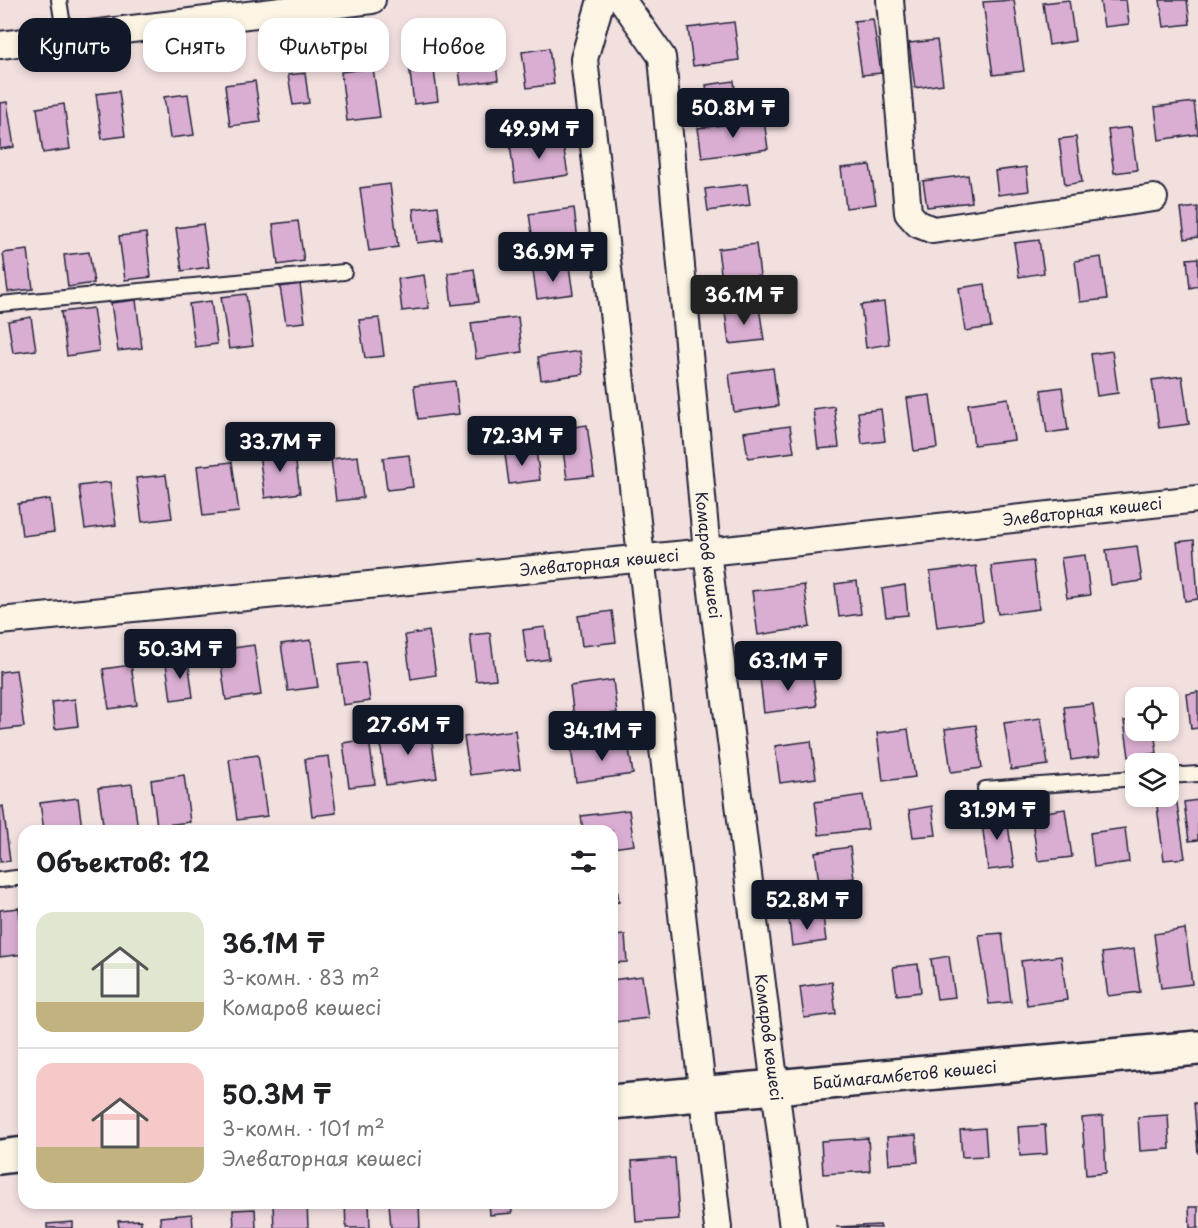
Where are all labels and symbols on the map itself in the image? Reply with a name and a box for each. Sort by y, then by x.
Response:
pin: 50.8M ₸ [678,88,788,139]
pin: 49.9M ₸ [484,109,594,160]
pin: 36.9M ₸ [498,232,608,283]
pin: 36.1M ₸ [689,275,799,326]
pin: 72.3M ₸ [467,416,577,467]
pin: 33.7M ₸ [225,422,335,473]
street label: Элеваторная көшесі [1001,490,1163,531]
street label: Комаров көшесі [691,491,728,620]
street label: Элеваторная көшесі [518,542,680,581]
pin: 50.3M ₸ [125,629,235,680]
pin: 63.1M ₸ [733,641,843,692]
pin: 27.6M ₸ [353,705,463,756]
pin: 34.1M ₸ [547,711,657,762]
pin: 31.9M ₸ [942,790,1052,841]
pin: 52.8M ₸ [752,880,862,931]
street label: Комаров көшесі [750,972,790,1102]
street label: Баймағамбетов көшесі [811,1054,998,1094]

